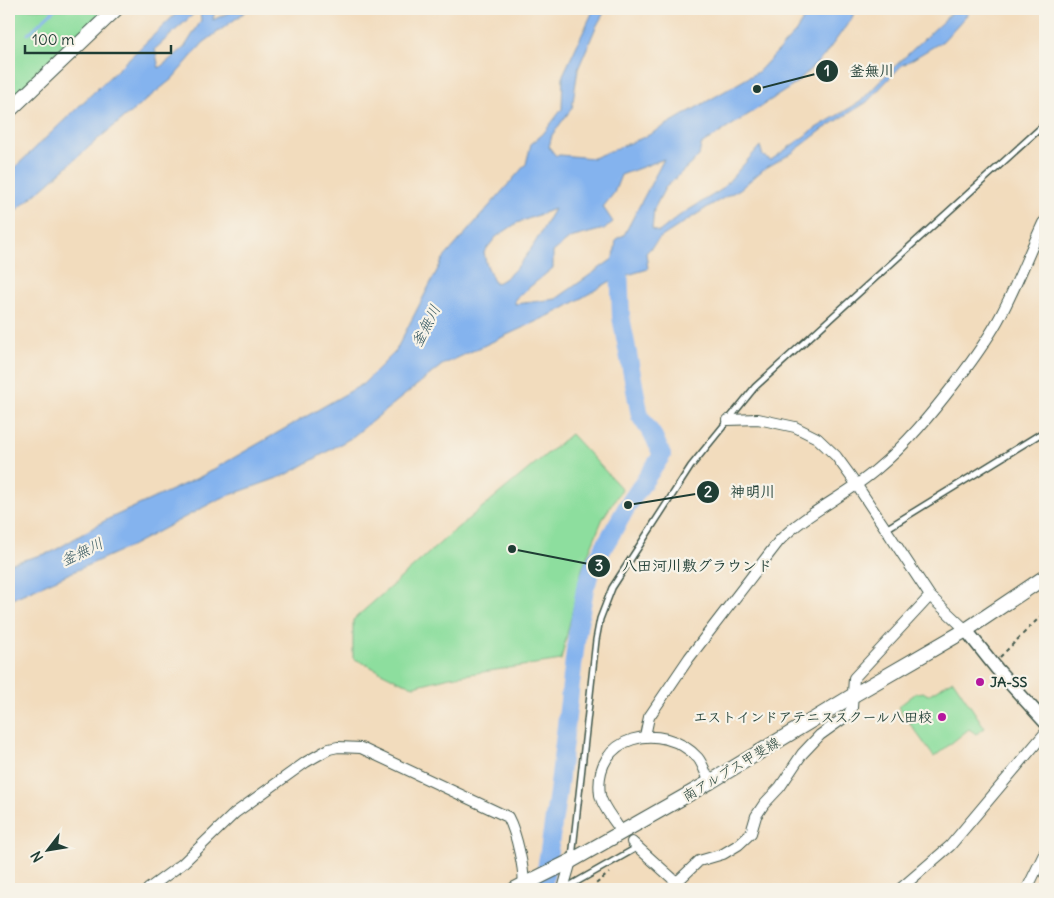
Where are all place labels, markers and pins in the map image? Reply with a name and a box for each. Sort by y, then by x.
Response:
callout: 釜無川 [814,56,904,86]
callout: 神明川 [695,477,785,507]
callout: 八田河川敷グラウンド [587,551,782,581]
place label: JA-SS [990,673,1028,691]
marker: JA-SS [974,676,986,688]
place label: エストインドアテニススクール八田校 [693,708,932,726]
marker: エストインドアテニススクール八田校 [936,711,948,723]

